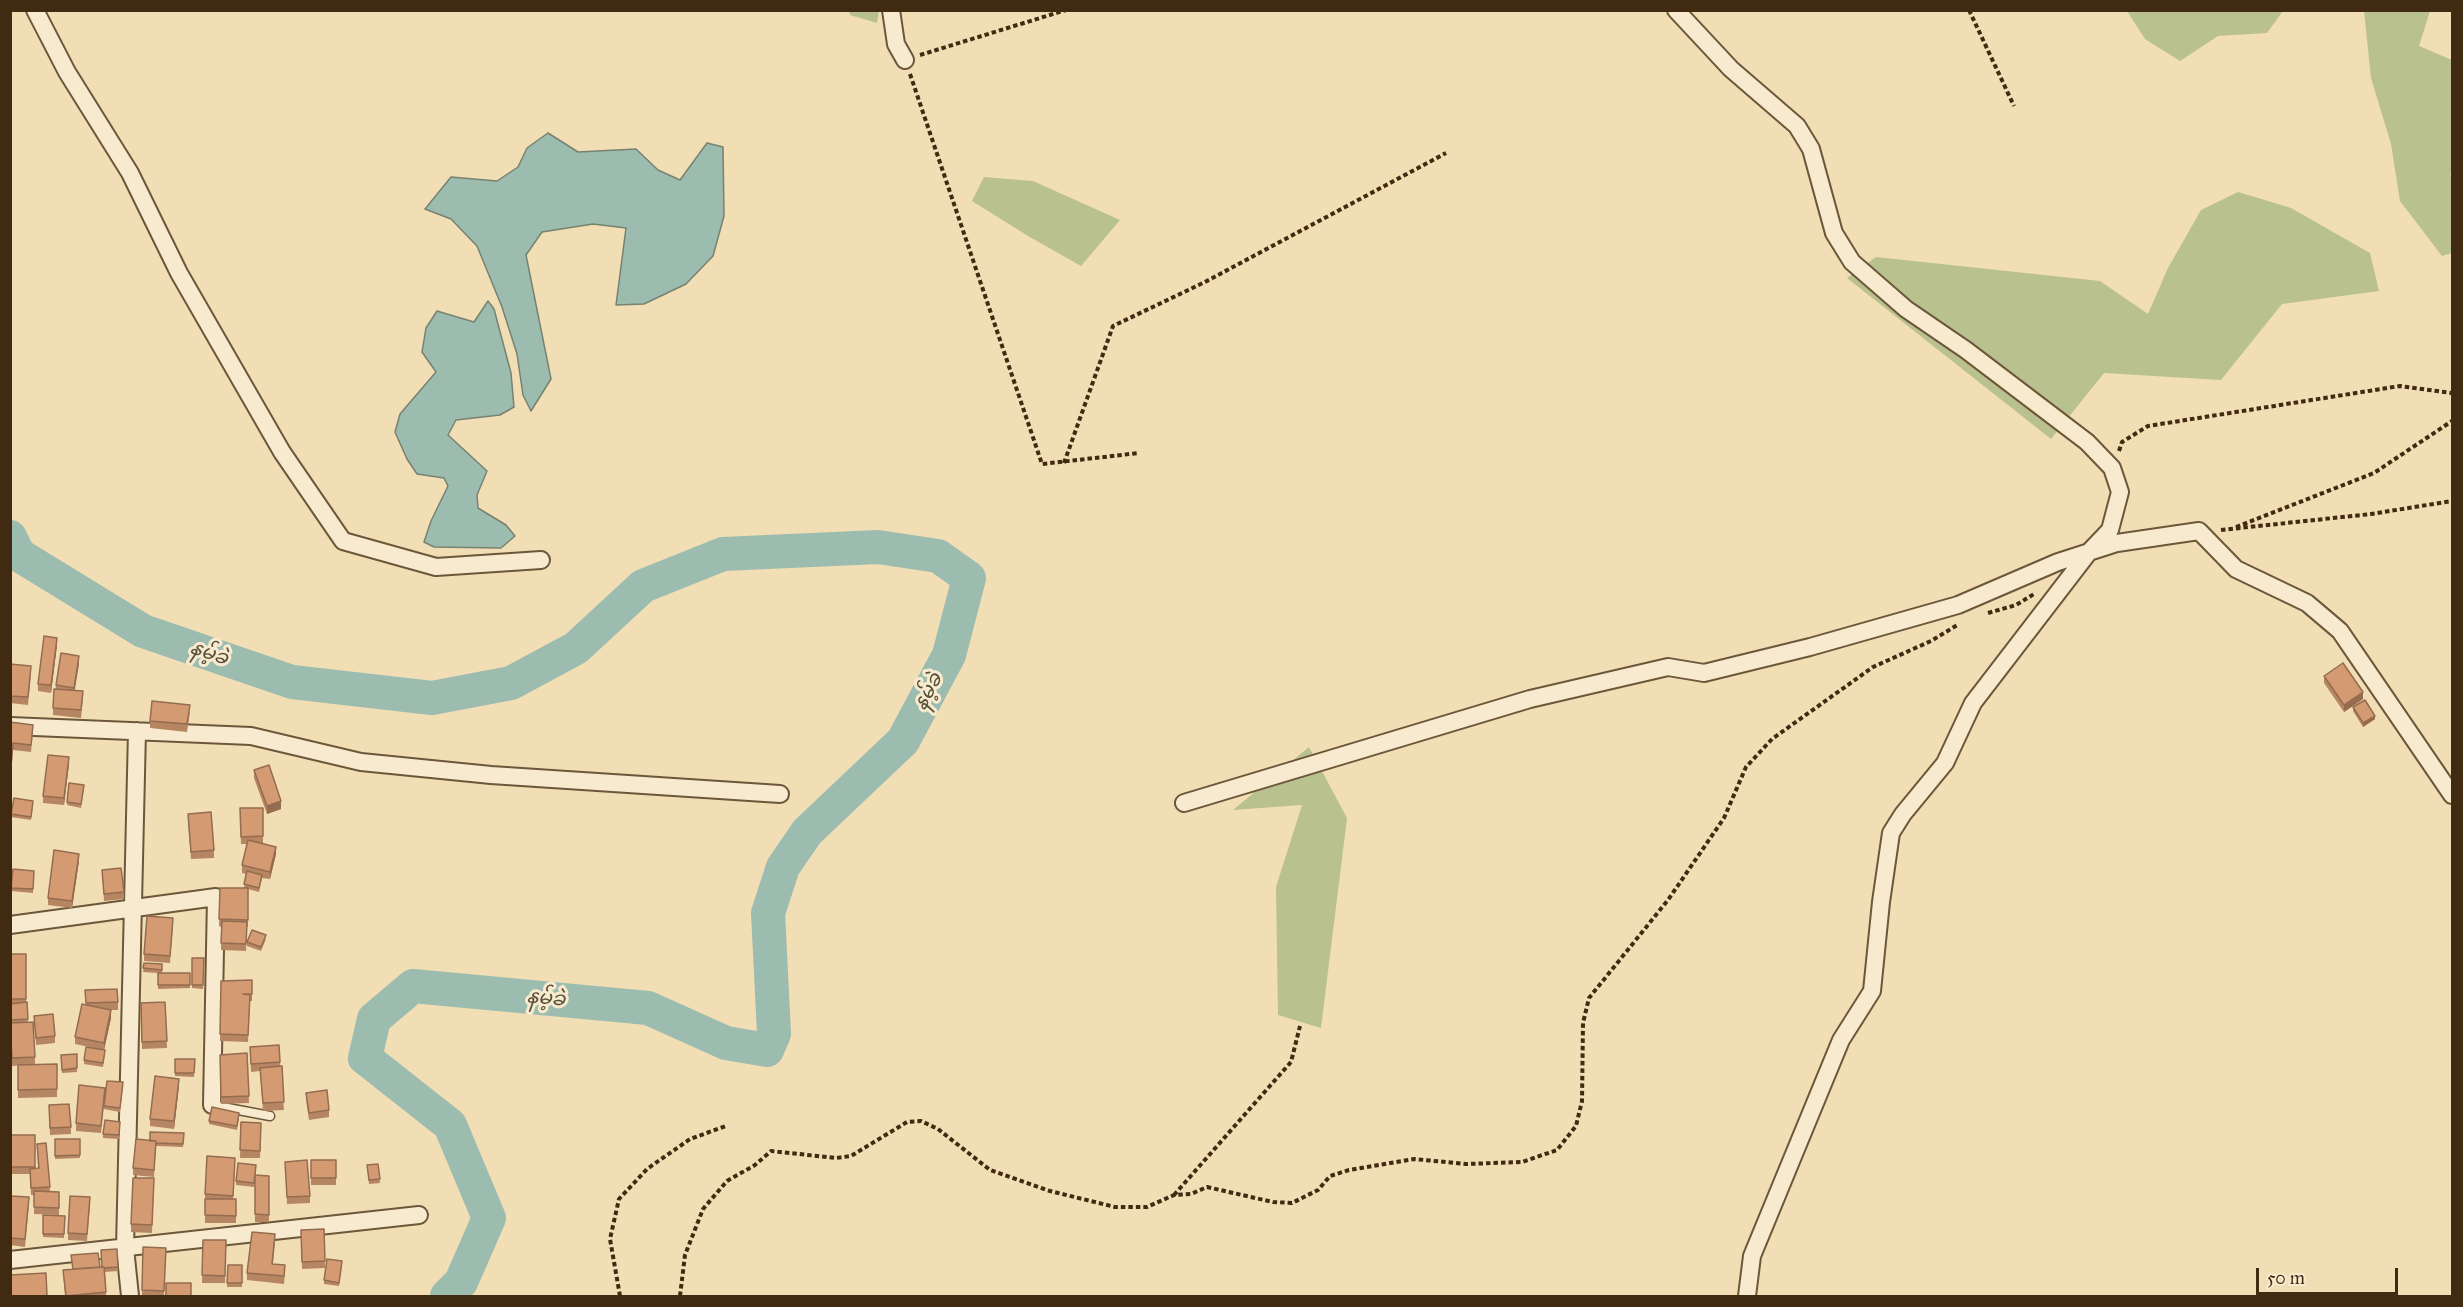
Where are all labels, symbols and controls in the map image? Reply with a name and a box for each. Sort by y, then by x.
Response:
water label: နမ့်ခဲ [187,636,231,672]
water label: နမ့်ခဲ [909,669,949,715]
water label: နမ့်ခဲ [526,985,566,1013]
scale bar [2259,1256,2402,1294]
text: 50 m [2267,1267,2305,1289]

